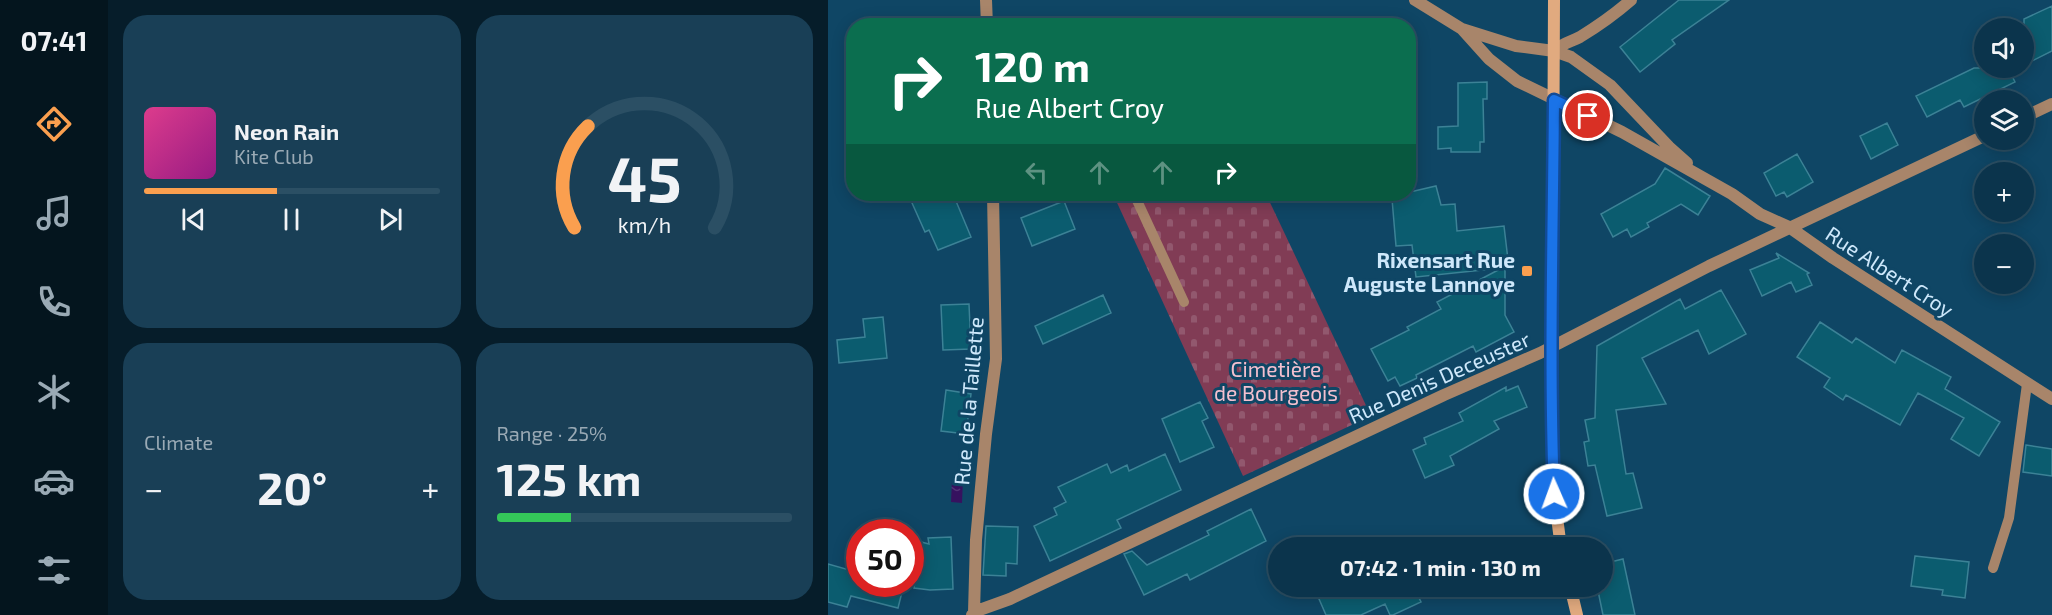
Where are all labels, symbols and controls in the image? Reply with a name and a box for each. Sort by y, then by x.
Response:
map controls [1974,18,2034,294]
button: sound [1974,18,2034,78]
text: 07:41 [20,24,88,56]
text: 120 m [975,40,1090,90]
icon: right [876,42,954,120]
pin [1562,90,1613,141]
button: layers [1974,90,2034,150]
text: Rue Albert Croy [975,91,1164,123]
icon: arrive [1571,99,1604,132]
icon: directions [33,103,75,145]
text: Neon Rain [234,118,339,144]
text: 45 [607,141,681,216]
text: Kite Club [234,144,314,168]
icon: left [1020,156,1053,189]
icon: ahead [1083,156,1116,189]
icon: ahead [1146,156,1179,189]
icon: right [1209,156,1242,189]
button: + [1974,162,2034,222]
icon: music [33,192,75,234]
icon: previous [177,203,210,236]
icon: pause [275,203,308,236]
icon: next [374,203,407,236]
text: km/h [618,213,671,238]
street label: Rue Albert Croy [1822,220,1958,322]
button: − [1974,234,2034,294]
place label: Rixensart Rue Auguste Lannoye [1344,247,1515,297]
marker: Rixensart Rue Auguste Lannoye [1520,264,1534,278]
icon: phone [33,281,75,323]
street label: Rue de la Taillette [948,316,988,486]
street label: Rue Denis Deceuster [1344,326,1534,428]
park label: Cimetière de Bourgeois [1214,356,1338,405]
icon: climate [33,371,75,413]
text: Range · 25% [497,421,607,445]
text: Climate [144,430,213,454]
text: 125 km [497,451,641,505]
icon: car [33,460,75,502]
text: 20° [257,460,327,514]
position arrow [1522,462,1586,526]
text: − [144,468,163,508]
text: + [421,468,440,508]
speed limit sign: 50 [846,519,924,597]
icon: filters [33,549,75,591]
text: 07:42 · 1 min · 130 m [1340,554,1541,580]

